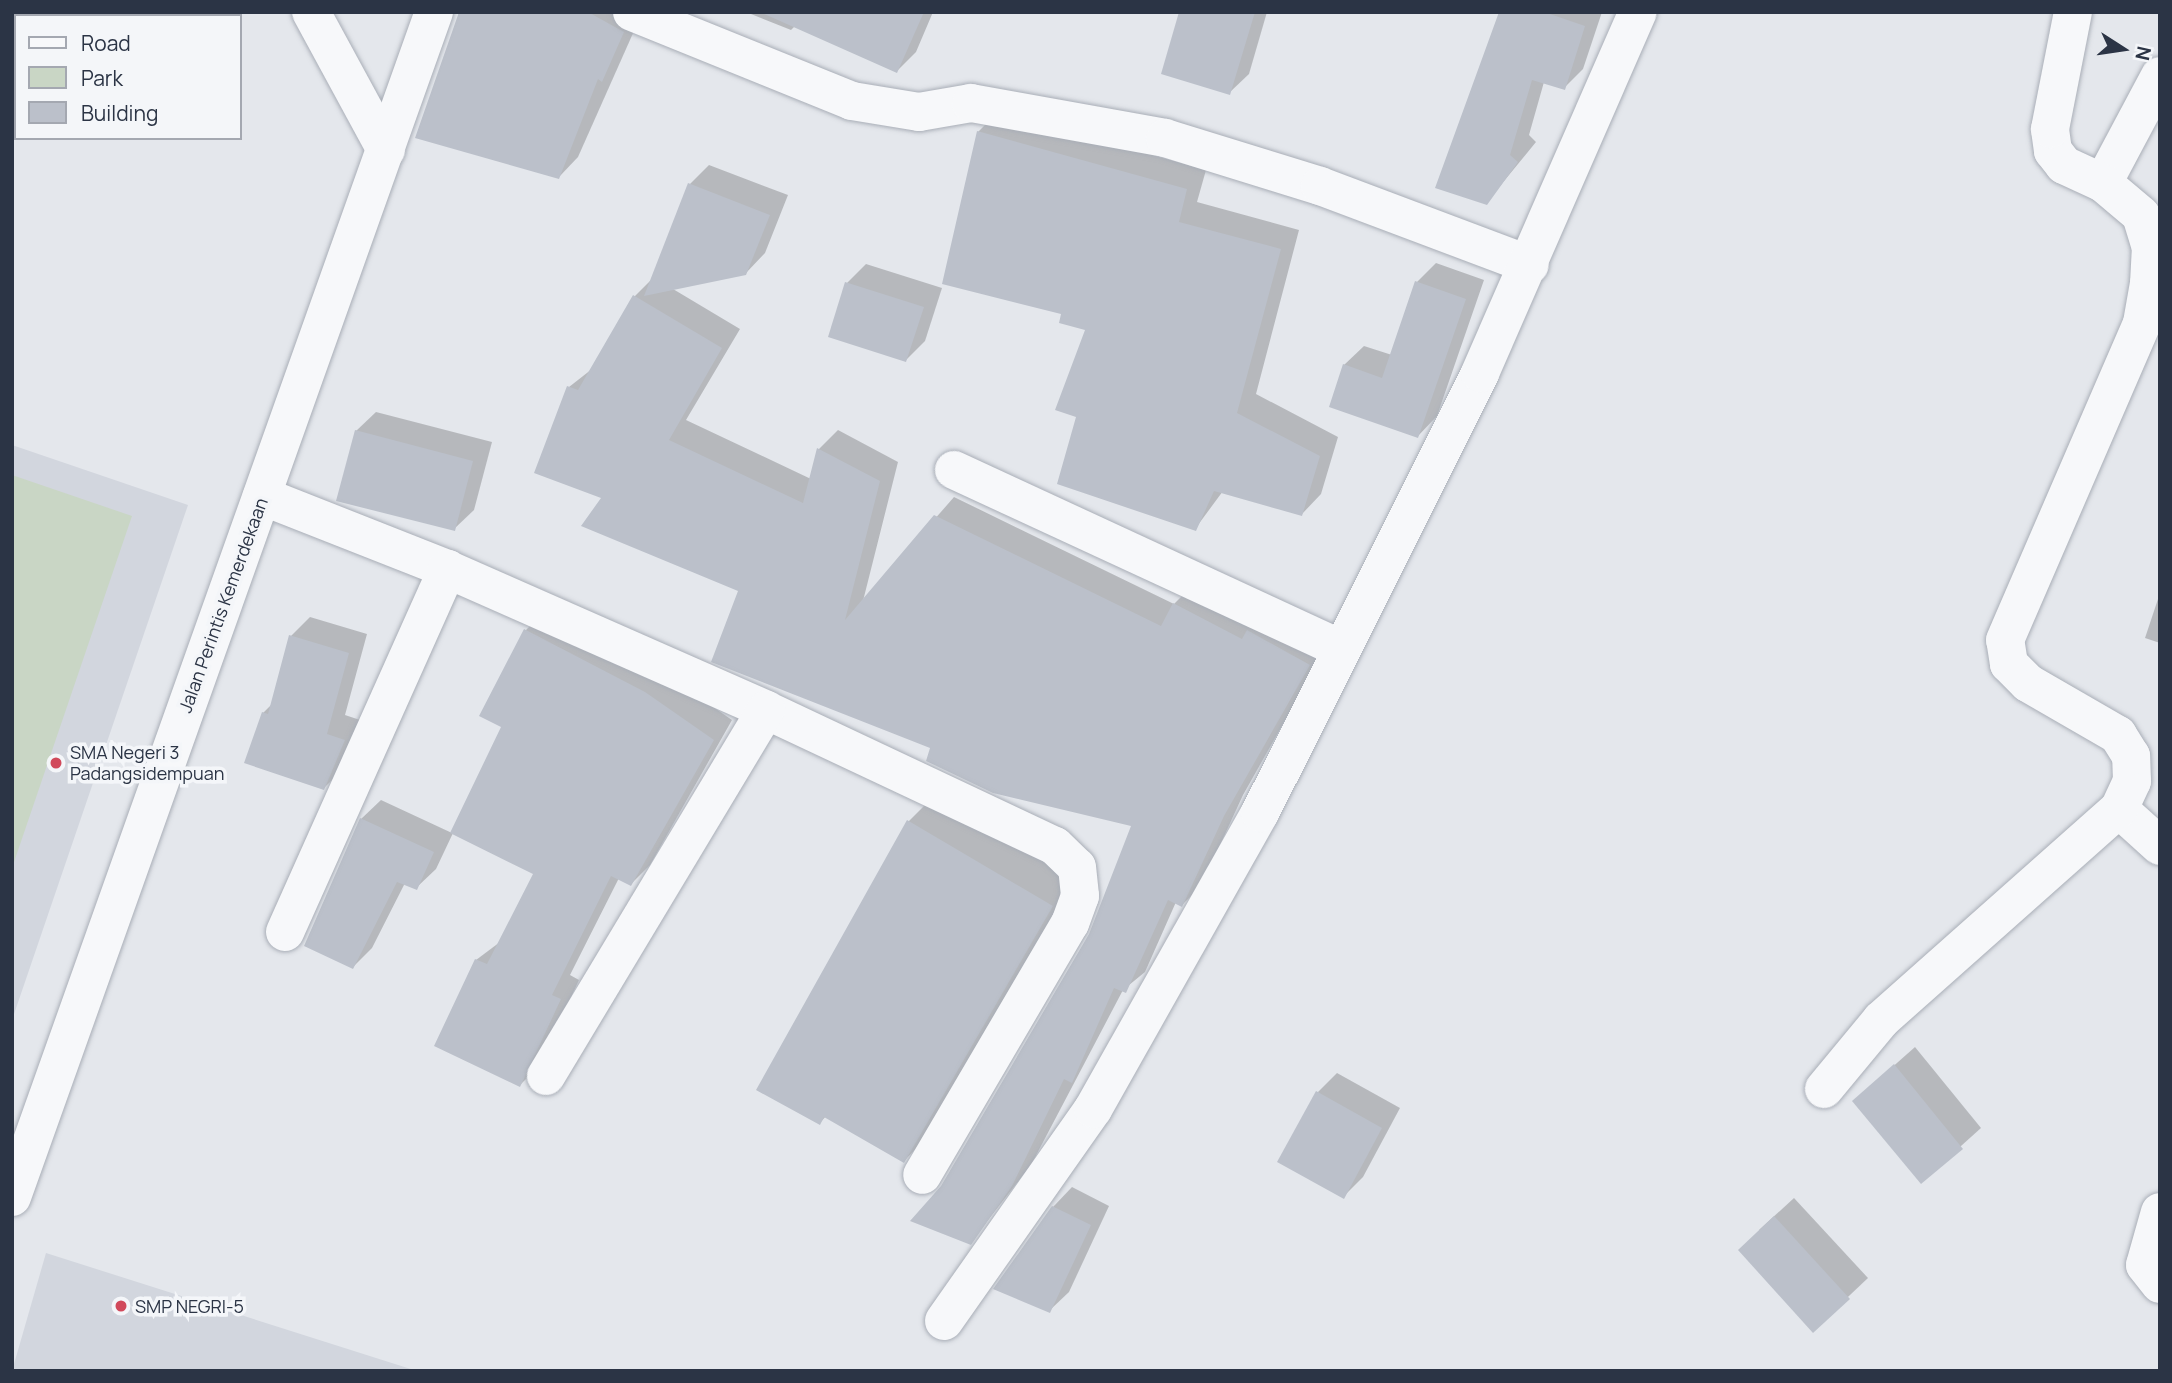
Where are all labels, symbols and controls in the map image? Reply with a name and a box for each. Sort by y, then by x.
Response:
legend [14,14,242,140]
north arrow [2088,14,2158,84]
text: Road [81,29,131,57]
text: N [2129,44,2158,63]
text: Park [81,64,123,92]
text: Building [81,99,158,127]
street label: Jalan Perintis Kemerdekaan [174,495,272,715]
place label: SMA Negeri 3 Padangsidempuan [70,742,224,784]
marker: SMA Negeri 3 Padangsidempuan [48,755,64,771]
place label: SMP NEGRI-5 [135,1295,244,1317]
marker: SMP NEGRI-5 [113,1298,129,1314]

